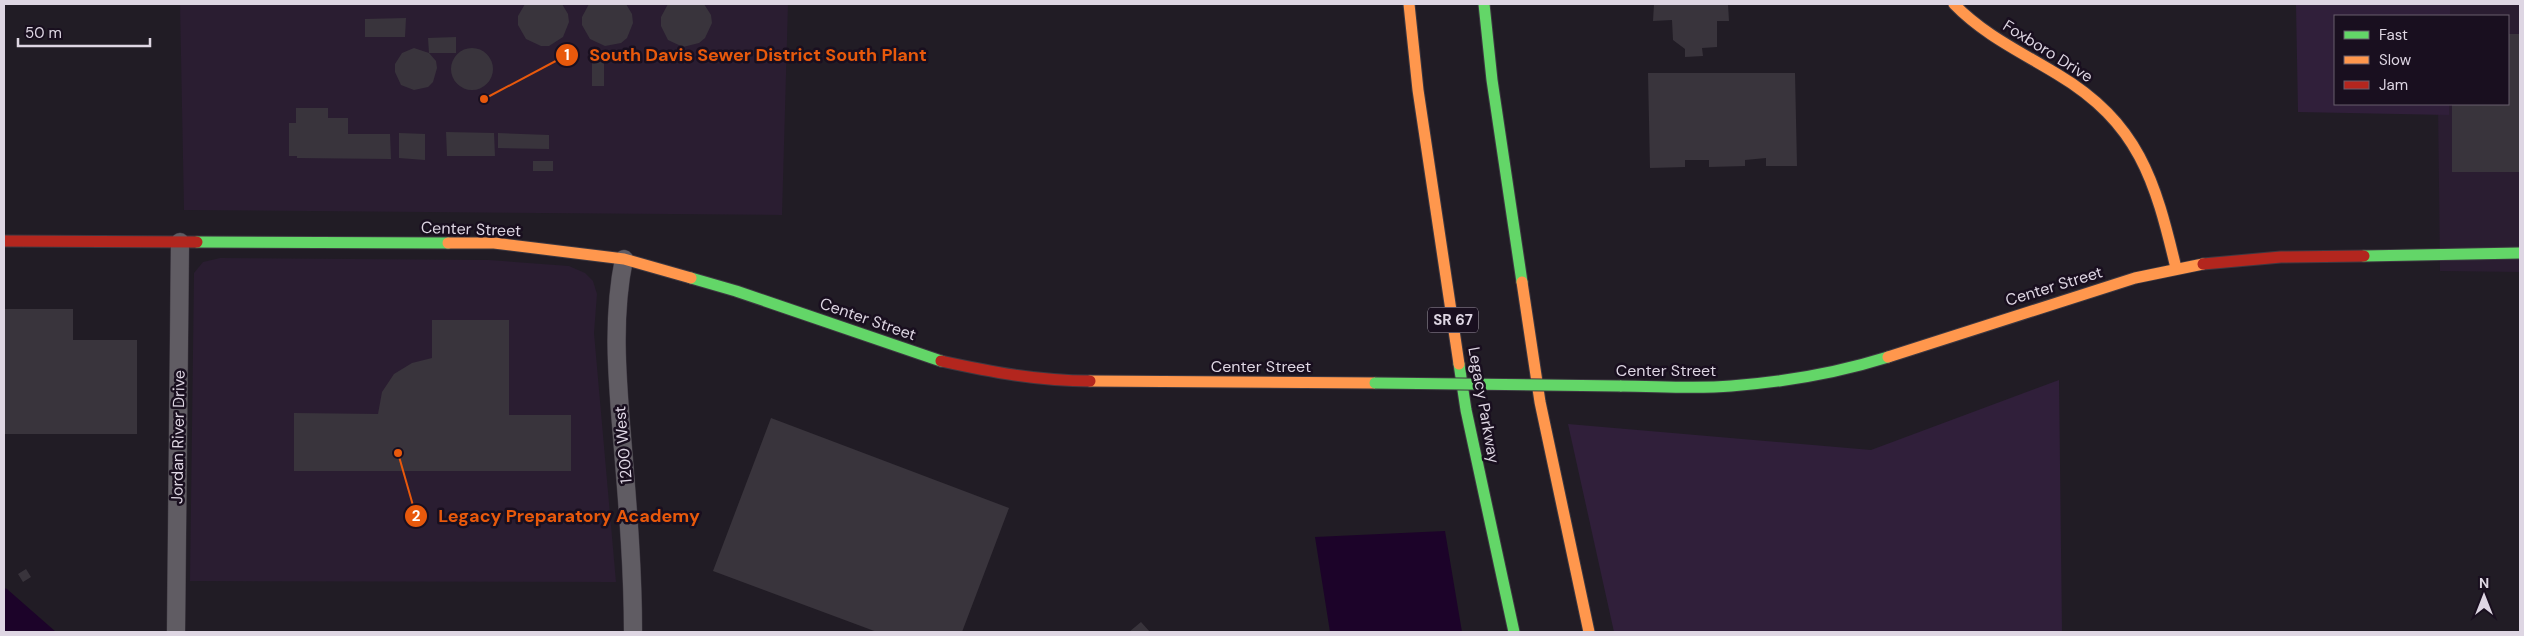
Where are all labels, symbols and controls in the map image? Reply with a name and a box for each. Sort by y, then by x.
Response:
scale bar [18,15,150,47]
street label: Foxboro Drive [1999,15,2097,87]
legend [2334,15,2509,105]
text: 50 m [25,23,62,43]
text: Fast [2379,25,2408,45]
callout: South Davis Sewer District South Plant [554,39,937,72]
text: South Davis Sewer District South Plant [589,43,927,67]
text: 1 [564,45,570,65]
text: Slow [2379,50,2412,70]
text: Jam [2379,75,2408,95]
street label: Center Street [420,217,522,241]
street label: Center Street [2003,261,2105,311]
street label: Center Street [817,293,919,345]
road number: SR 67 [1428,308,1478,332]
street label: Legacy Parkway [1463,345,1505,465]
street label: Center Street [1211,356,1311,377]
street label: Center Street [1616,360,1716,381]
street label: Jordan River Drive [166,370,190,504]
street label: 1200 West [609,405,637,485]
callout: Legacy Preparatory Academy [403,499,710,532]
text: Legacy Preparatory Academy [438,504,700,528]
text: 2 [412,506,421,526]
north arrow [2459,571,2509,621]
text: N [2479,574,2489,592]

